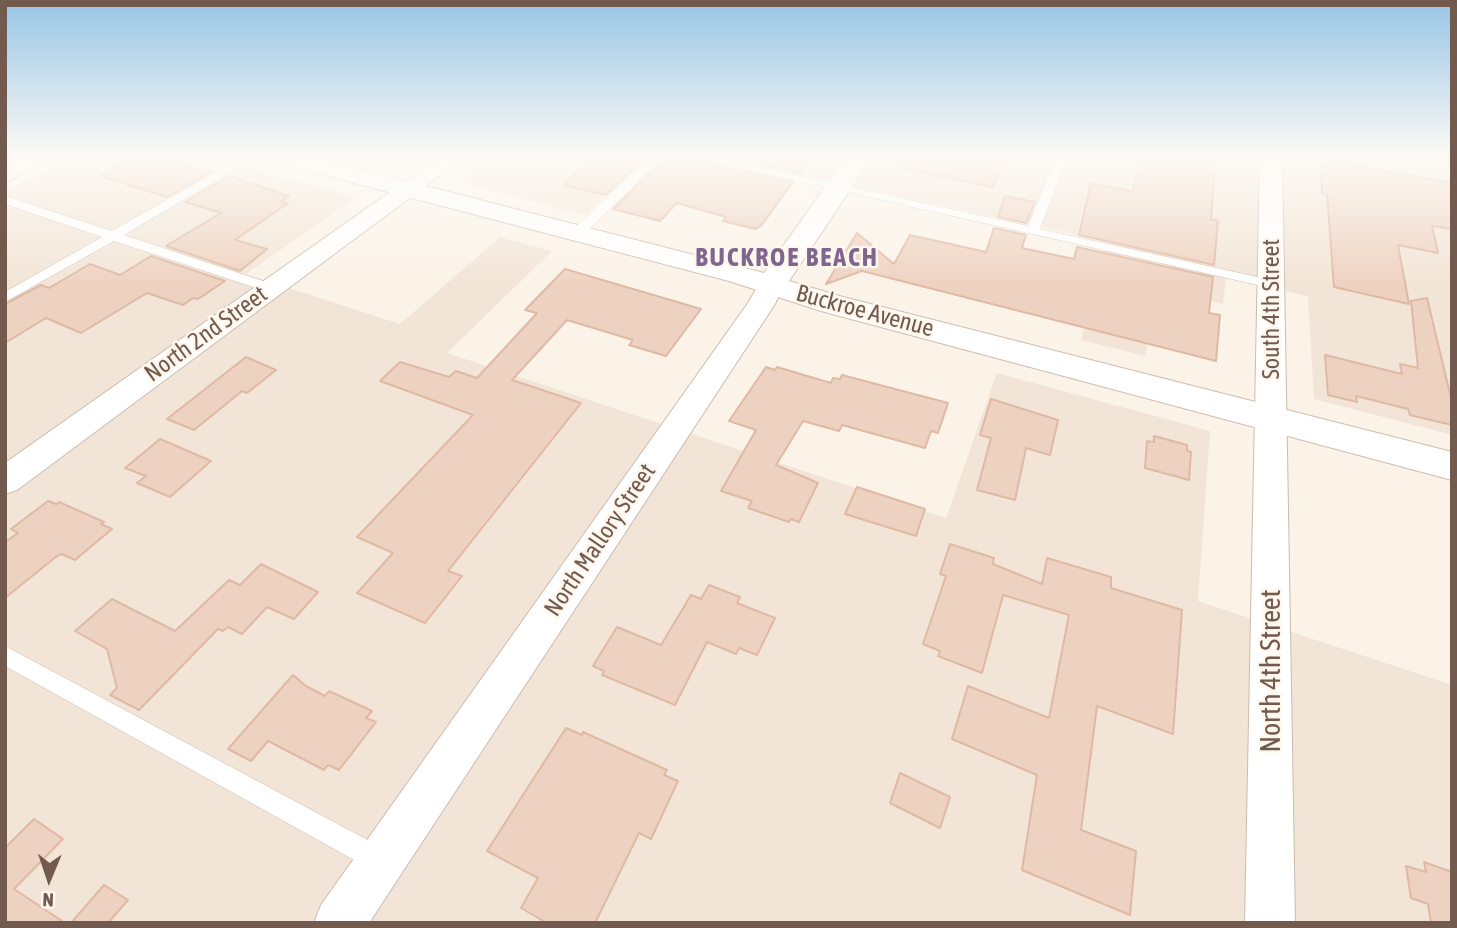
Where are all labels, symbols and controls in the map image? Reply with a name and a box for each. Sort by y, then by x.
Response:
street label: South 4th Street [1257,239,1285,379]
district label: BUCKROE BEACH [697,242,877,274]
street label: Buckroe Avenue [793,279,937,343]
street label: North 2nd Street [139,280,273,388]
street label: North Mallory Street [538,458,662,622]
street label: North 4th Street [1254,589,1288,753]
north arrow [14,844,84,914]
text: N [42,889,54,911]

